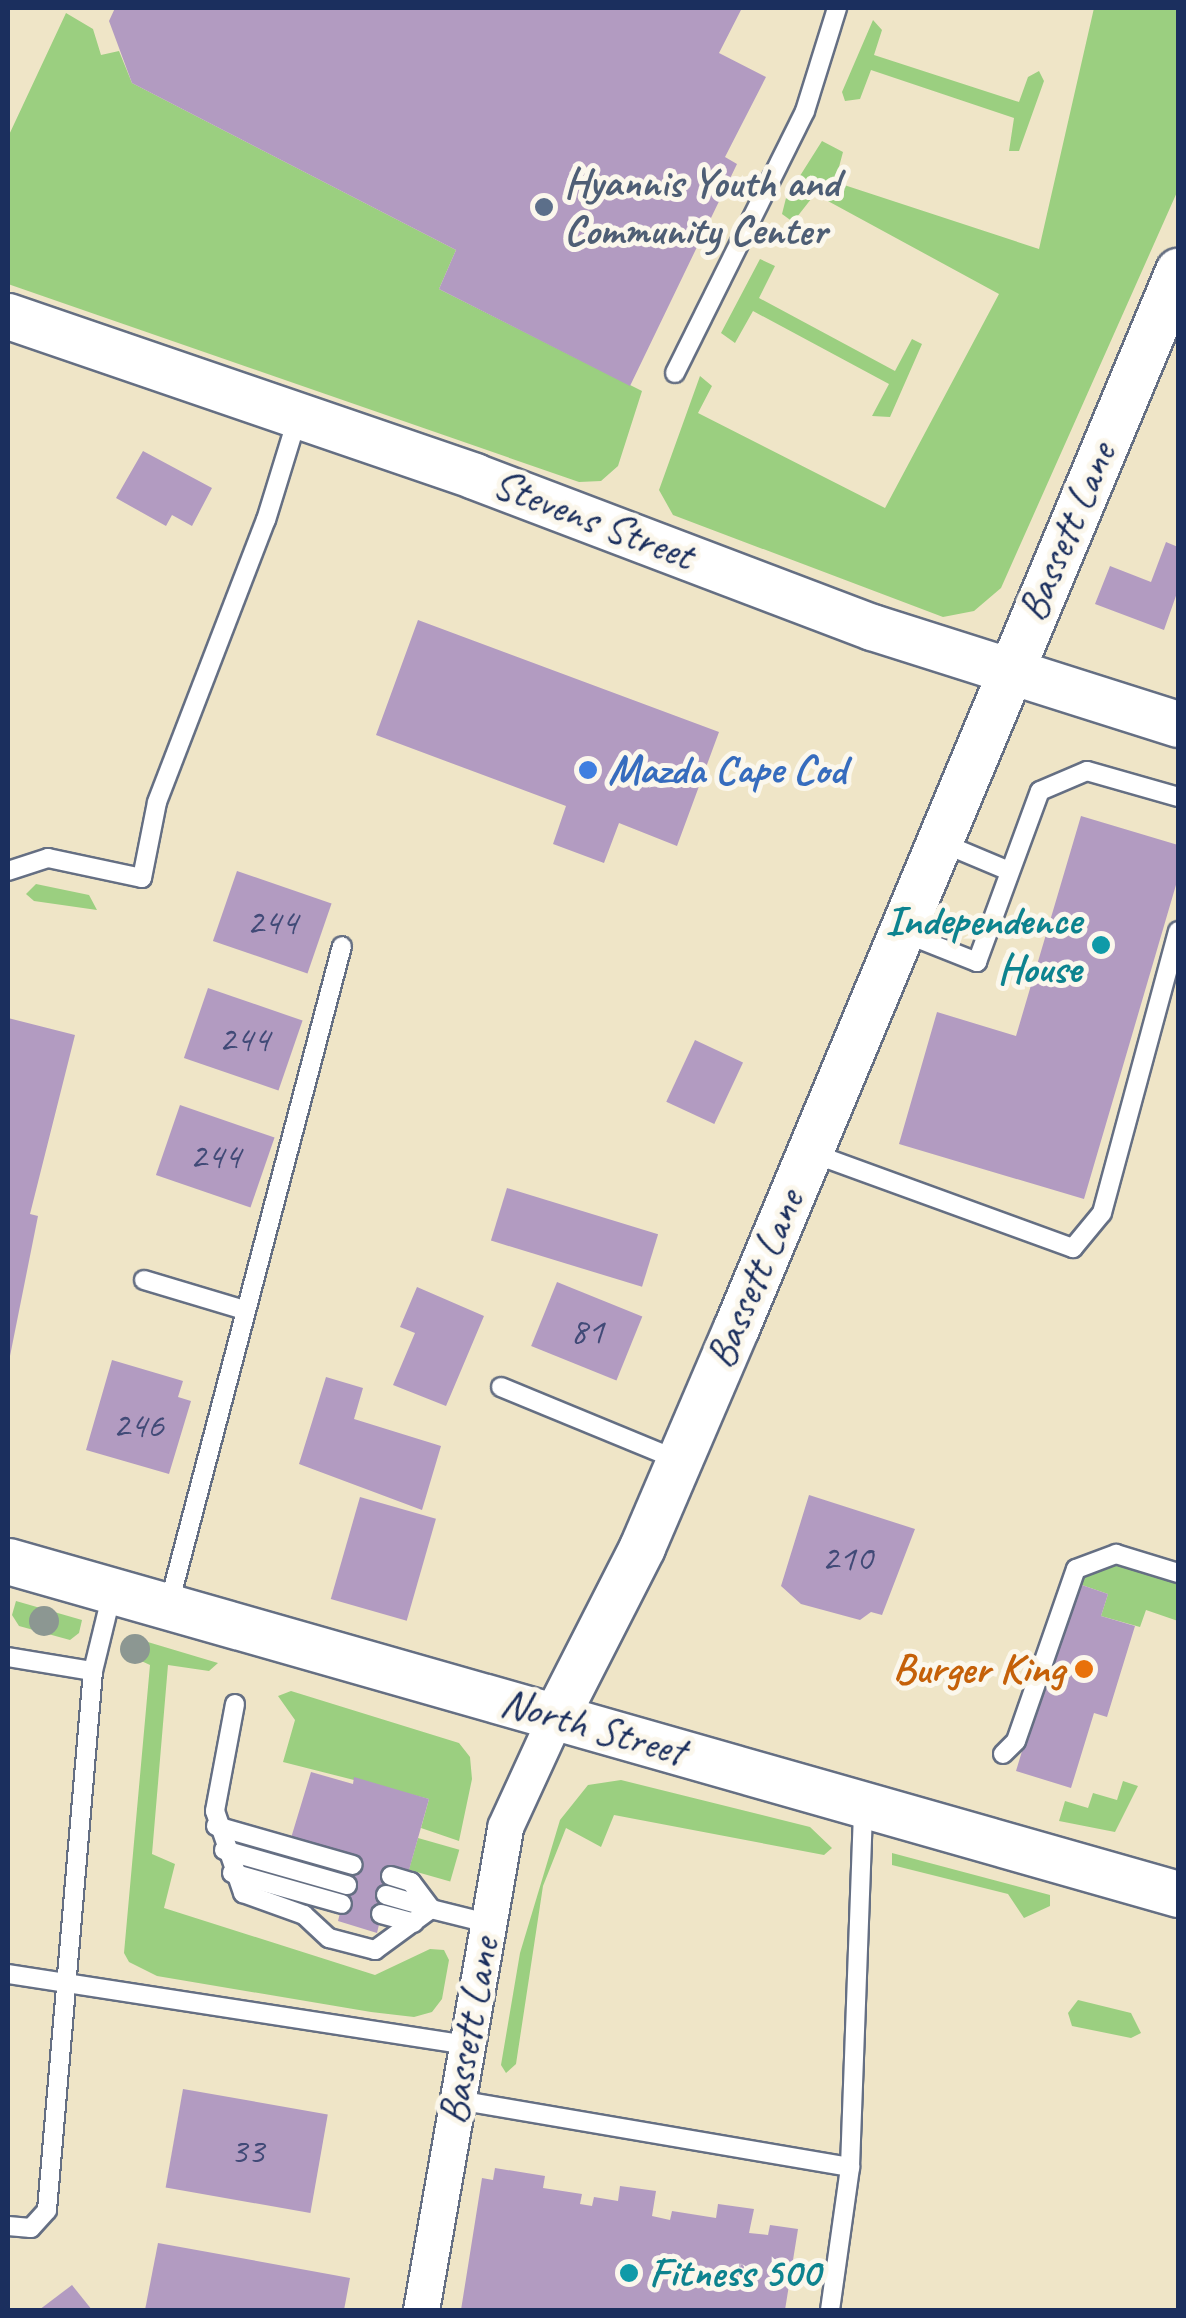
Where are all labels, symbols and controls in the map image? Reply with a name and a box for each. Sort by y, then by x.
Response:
place label: Hyannis Youth and Community Center [564,158,841,256]
marker: Hyannis Youth and Community Center [533,196,555,218]
street label: Bassett Lane [1007,435,1127,629]
street label: Stevens Street [485,459,701,581]
place label: Mazda Cape Cod [608,745,846,795]
marker: Mazda Cape Cod [577,759,599,781]
place label: Independence House [885,896,1081,994]
house number: 244 [246,899,298,945]
marker: Independence House [1090,934,1112,956]
house number: 244 [218,1016,270,1062]
house number: 244 [189,1133,241,1179]
street label: Bassett Lane [695,1182,815,1376]
house number: 81 [570,1308,604,1354]
house number: 246 [112,1402,164,1448]
house number: 210 [821,1535,873,1581]
place label: Burger King [892,1644,1064,1694]
marker: Burger King [1073,1658,1095,1680]
street label: North Street [495,1677,691,1777]
street label: Bassett Lane [428,1933,510,2129]
house number: 33 [230,2128,264,2174]
place label: Fitness 500 [649,2248,820,2298]
marker: Fitness 500 [618,2262,640,2284]

